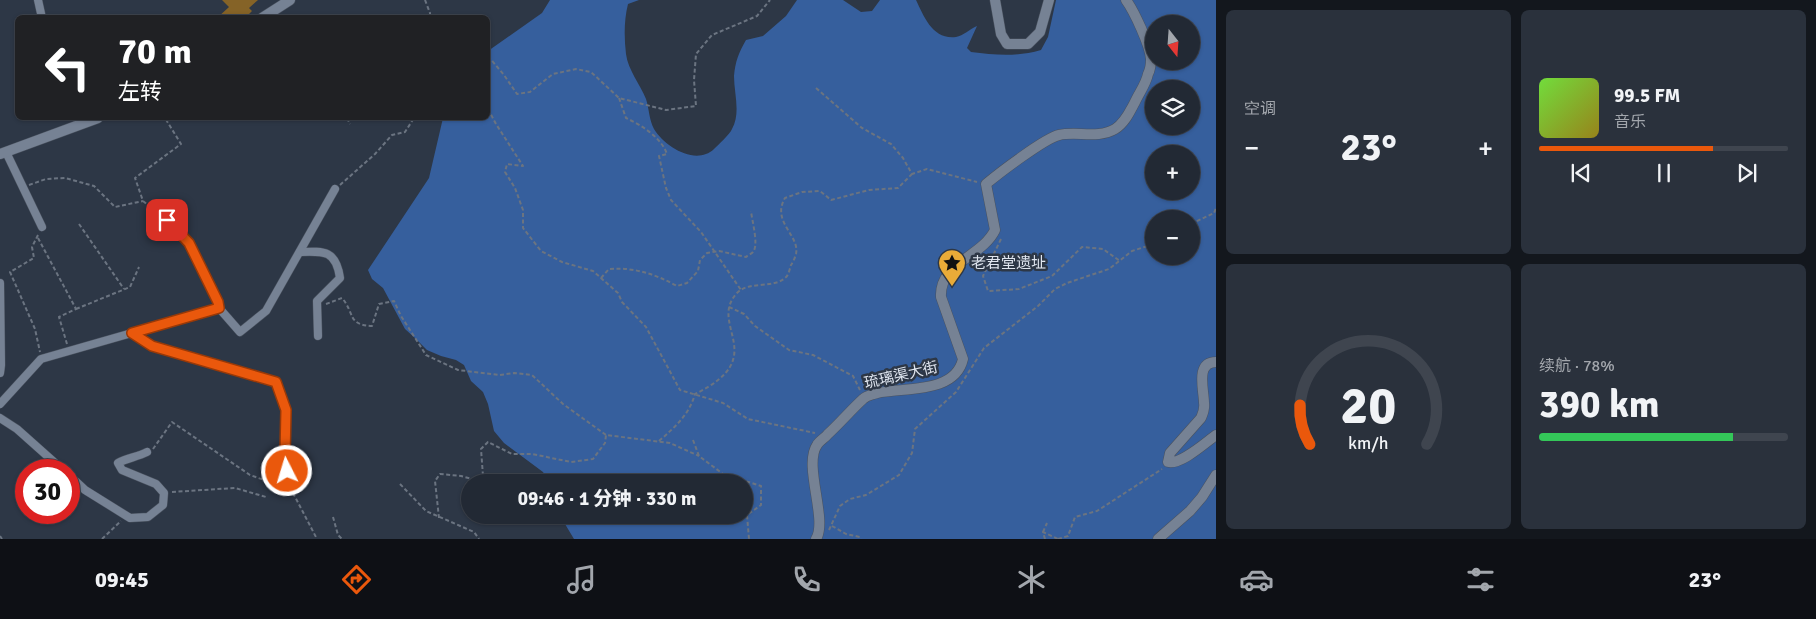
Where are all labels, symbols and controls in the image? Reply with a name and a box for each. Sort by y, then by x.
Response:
north arrow [1145,15,1200,70]
map controls [1145,15,1200,265]
text: 70 m [118,30,192,73]
icon: left [35,35,100,100]
text: 左转 [118,78,162,105]
button: layers [1145,80,1200,135]
text: 99.5 FM [1614,84,1680,108]
text: 空调 [1244,99,1276,119]
text: 音乐 [1614,112,1646,132]
text: 23° [1340,124,1397,171]
text: − [1244,131,1259,165]
text: + [1478,131,1493,165]
button: + [1145,145,1200,200]
icon: previous [1567,159,1595,187]
icon: pause [1650,159,1678,187]
icon: next [1733,159,1761,187]
pin [146,199,188,241]
icon: arrive [153,206,181,234]
button: − [1145,210,1200,265]
place icon: 老君堂遗址 [937,248,967,287]
place label: 老君堂遗址 [971,254,1046,272]
text: 续航 · 78% [1539,356,1615,376]
street label: 琉璃渠大街 [862,358,940,392]
text: 20 [1340,374,1397,438]
text: 390 km [1539,381,1660,428]
text: km/h [1348,432,1389,454]
position arrow [260,444,312,496]
speed limit sign: 30 [15,459,80,524]
text: 09:46 · 1 分钟 · 330 m [518,487,696,511]
icon: directions [339,562,374,597]
icon: music [564,562,599,597]
icon: phone [789,562,824,597]
icon: climate [1014,562,1049,597]
icon: car [1239,562,1274,597]
icon: filters [1463,562,1498,597]
text: 09:45 [95,566,149,593]
text: 23° [1688,566,1721,593]

